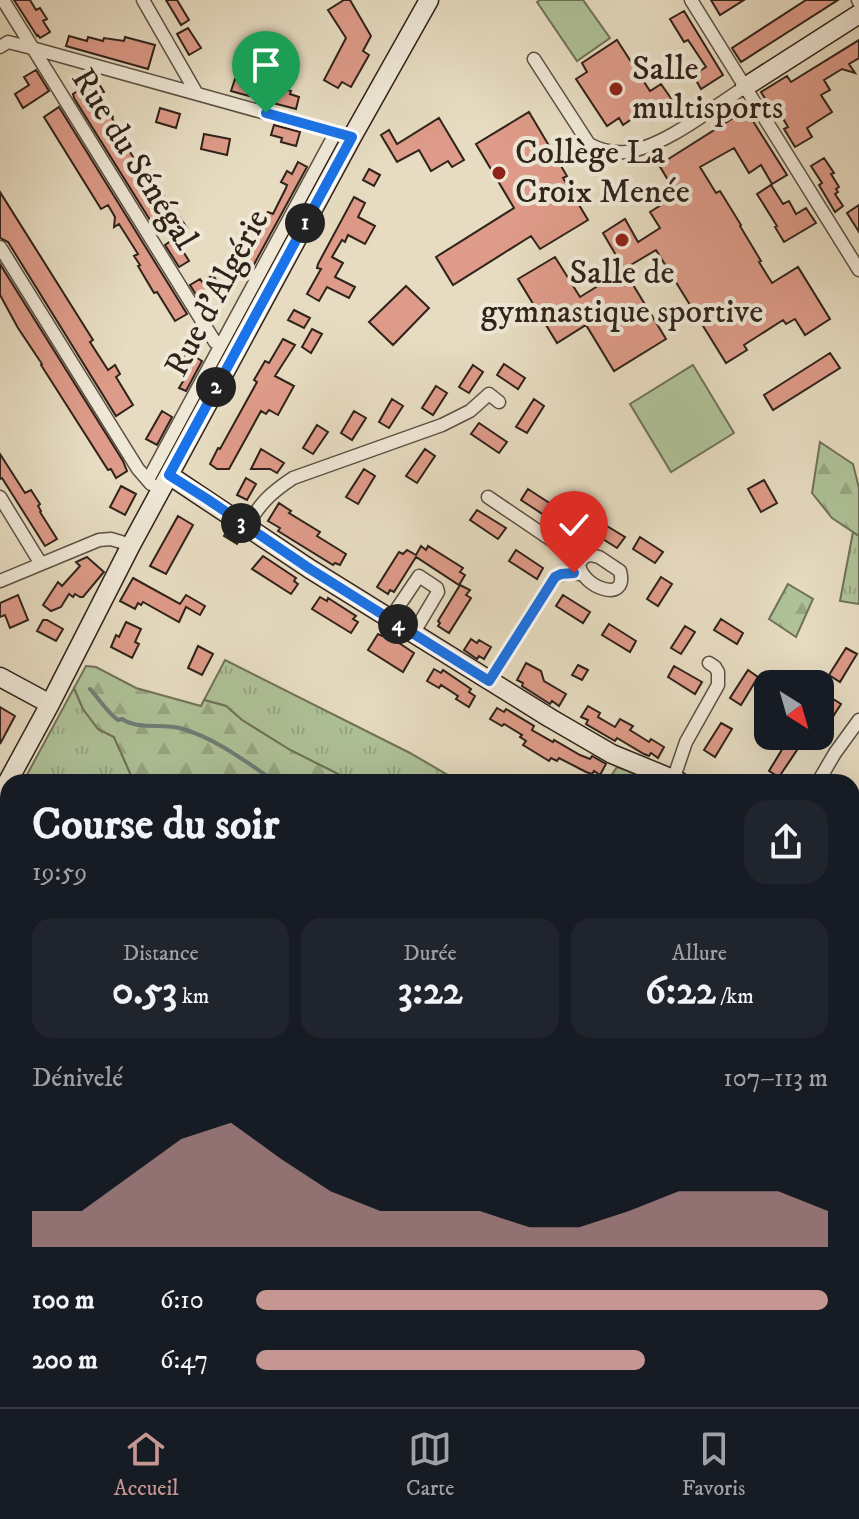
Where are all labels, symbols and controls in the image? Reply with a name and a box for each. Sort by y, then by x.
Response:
pin [232,31,300,113]
icon: arrive [244,43,288,87]
place label: Salle multisports [632,48,783,129]
street label: Rue du Sénégal [62,61,207,258]
marker: Salle multisports [607,80,625,98]
place label: Collège La Croix Menée [515,132,690,213]
marker: Collège La Croix Menée [490,164,508,182]
street label: Rue d'Algérie [156,202,278,384]
pin: 1 [285,203,325,243]
text: 1 [301,209,309,236]
marker: Salle de gymnastique sportive [613,231,631,249]
place label: Salle de gymnastique sportive [481,252,763,333]
pin: 2 [196,367,236,407]
text: 2 [211,373,221,400]
pin [540,491,608,573]
pin: 3 [221,503,261,543]
icon: check [552,503,596,547]
text: 3 [237,509,245,536]
pin: 4 [378,604,418,644]
text: 4 [392,610,404,637]
north arrow [754,670,834,750]
map controls [754,670,834,750]
text: Course du soir [32,798,279,853]
button: share [744,800,828,884]
text: 19:59 [32,856,87,889]
text: Distance [123,940,199,967]
text: Durée [403,940,457,967]
text: Allure [672,940,727,967]
text: 0.53 [112,967,177,1017]
text: 3:22 [398,967,462,1017]
text: 6:22 [645,967,716,1017]
text: km [177,983,209,1010]
text: /km [716,983,754,1010]
text: Dénivelé [32,1062,123,1095]
text: 107–113 m [723,1062,828,1095]
text: 100 m [32,1284,95,1317]
text: 6:10 [160,1284,204,1317]
text: 200 m [32,1344,98,1377]
text: 6:47 [160,1344,208,1377]
tab: Accueil [114,1427,179,1502]
tab: Carte [406,1427,454,1502]
tab: Favoris [682,1427,745,1502]

